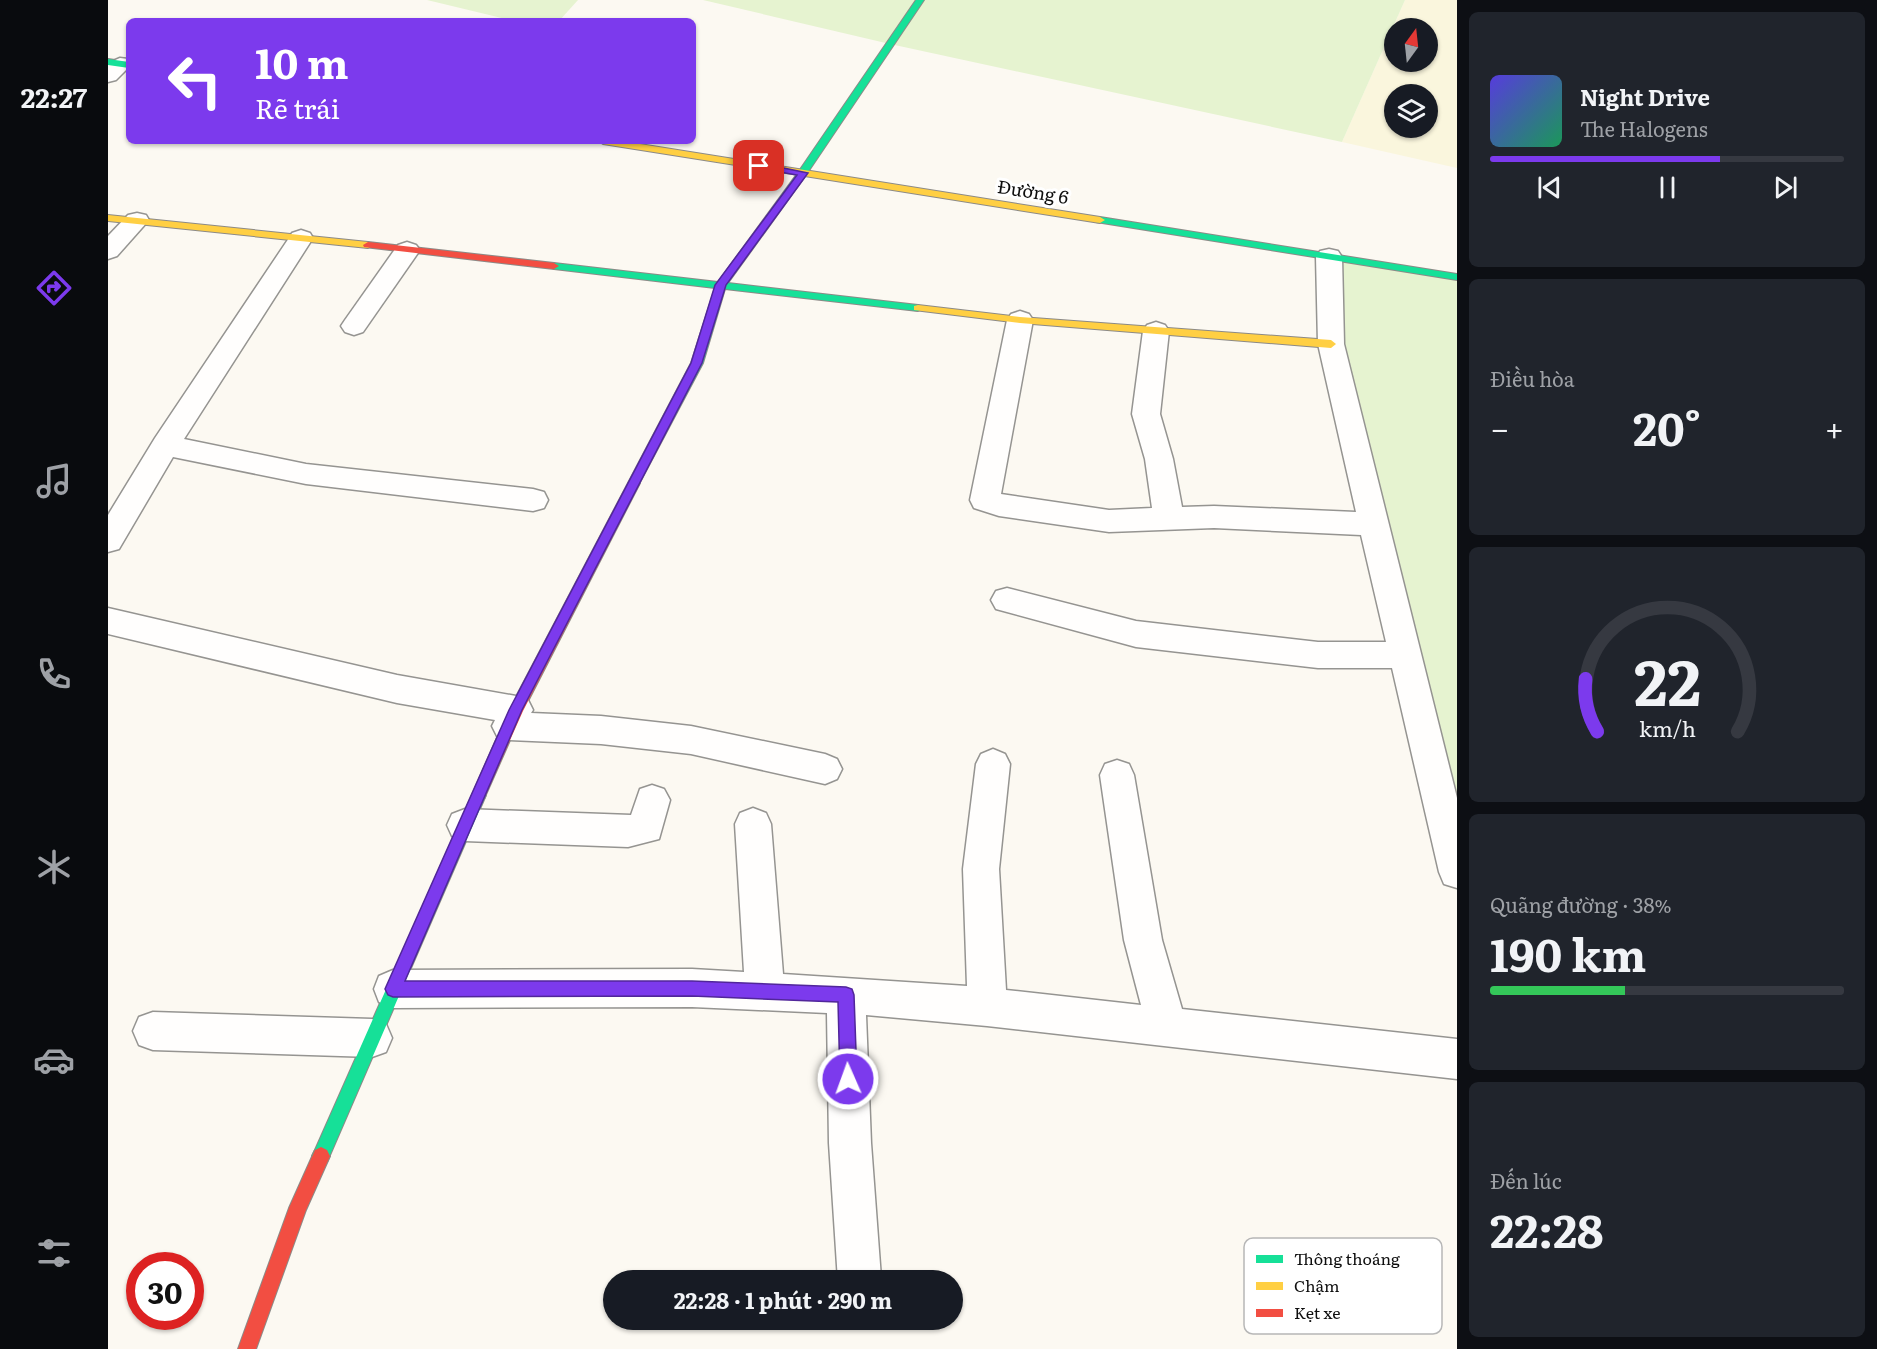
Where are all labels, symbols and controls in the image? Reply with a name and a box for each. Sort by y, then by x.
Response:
north arrow [1384,18,1438,72]
map controls [1384,18,1438,138]
text: 10 m [255,30,349,92]
icon: left [156,42,234,120]
text: 22:27 [21,76,87,116]
text: Night Drive [1580,80,1710,113]
button: layers [1384,84,1438,138]
text: Rẽ trái [255,87,340,127]
text: The Halogens [1580,113,1708,143]
pin [733,140,784,191]
icon: arrive [742,149,775,182]
icon: previous [1533,171,1566,204]
icon: pause [1651,171,1684,204]
icon: next [1769,171,1802,204]
street label: Đường 6 [995,172,1071,210]
icon: directions [33,267,75,309]
text: Điều hòa [1490,363,1575,393]
text: 20° [1633,393,1701,460]
text: − [1490,402,1509,451]
text: + [1825,402,1844,451]
icon: music [33,460,75,502]
text: 22 [1633,633,1701,725]
icon: phone [33,653,75,695]
text: km/h [1638,712,1696,744]
icon: climate [33,846,75,888]
text: Quãng đường · 38% [1490,889,1672,919]
text: 190 km [1490,919,1646,986]
icon: car [33,1039,75,1081]
position arrow [816,1047,880,1111]
text: Đến lúc [1490,1165,1562,1195]
text: 22:28 [1490,1195,1604,1262]
icon: filters [33,1232,75,1274]
legend [1244,1238,1442,1334]
text: Thông thoáng [1294,1246,1400,1270]
speed limit sign: 30 [126,1252,204,1330]
text: Chậm [1294,1273,1340,1297]
text: 22:28 · 1 phút · 290 m [674,1283,892,1316]
text: Kẹt xe [1294,1300,1341,1324]

